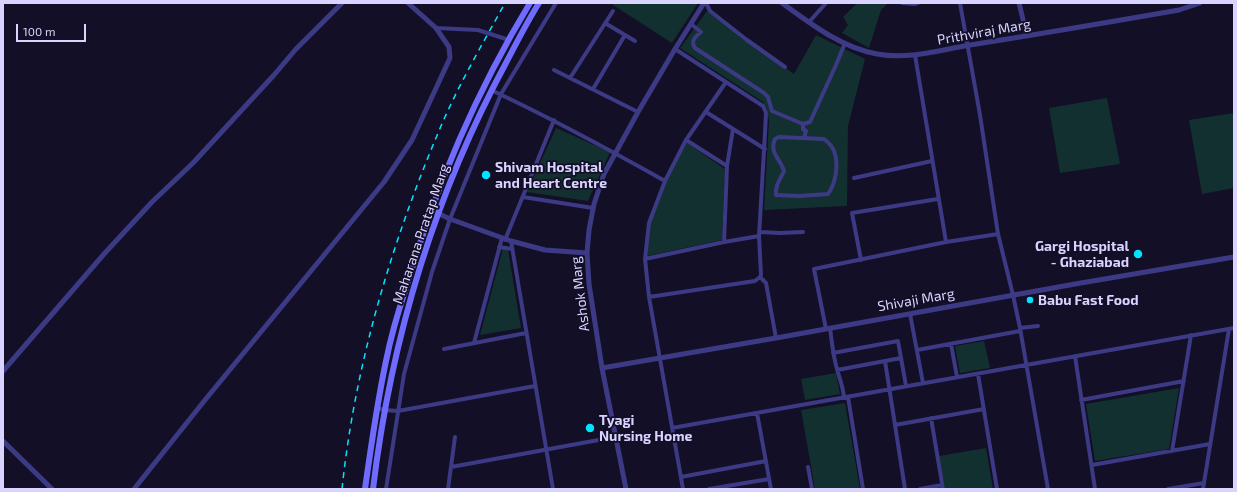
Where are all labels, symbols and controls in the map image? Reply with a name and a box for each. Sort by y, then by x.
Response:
street label: Prithviraj Marg [936,15,1032,49]
scale bar [18,16,88,42]
text: 100 m [23,24,55,38]
place label: Shivam Hospital and Heart Centre [495,159,607,192]
street label: Maharana Pratap Marg [389,162,453,306]
marker: Shivam Hospital and Heart Centre [480,169,492,181]
place label: Gargi Hospital - Ghaziabad [1035,238,1129,270]
marker: Gargi Hospital - Ghaziabad [1132,248,1144,260]
street label: Ashok Marg [567,256,593,332]
street label: Shivaji Marg [876,285,956,315]
place label: Babu Fast Food [1038,292,1139,308]
marker: Babu Fast Food [1025,295,1035,305]
place label: Tyagi Nursing Home [599,412,692,444]
marker: Tyagi Nursing Home [584,422,596,434]

